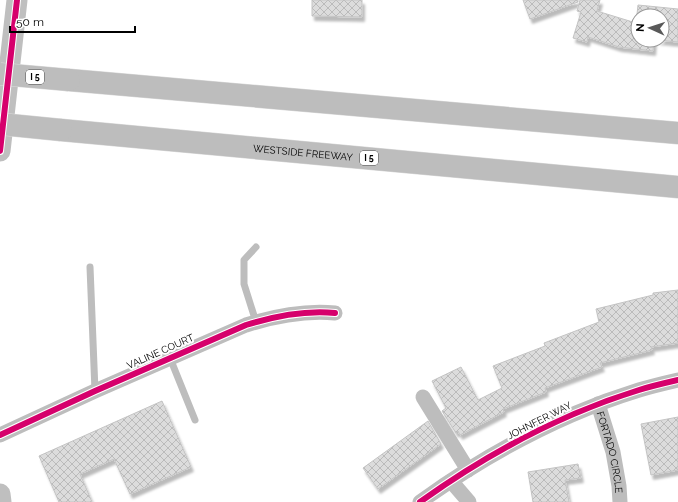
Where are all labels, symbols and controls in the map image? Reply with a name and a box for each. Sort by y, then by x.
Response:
scale bar [10,8,135,34]
north arrow [630,8,670,48]
text: 50 m [16,15,44,29]
text: N [634,23,647,32]
road number: I 5 [26,70,44,84]
street label: WESTSIDE FREEWAY [253,143,354,163]
road number: I 5 [360,151,378,165]
street label: VALINE COURT [125,332,195,371]
street label: JOHNFER WAY [505,399,574,441]
street label: FORTADO CIRCLE [595,410,624,493]

